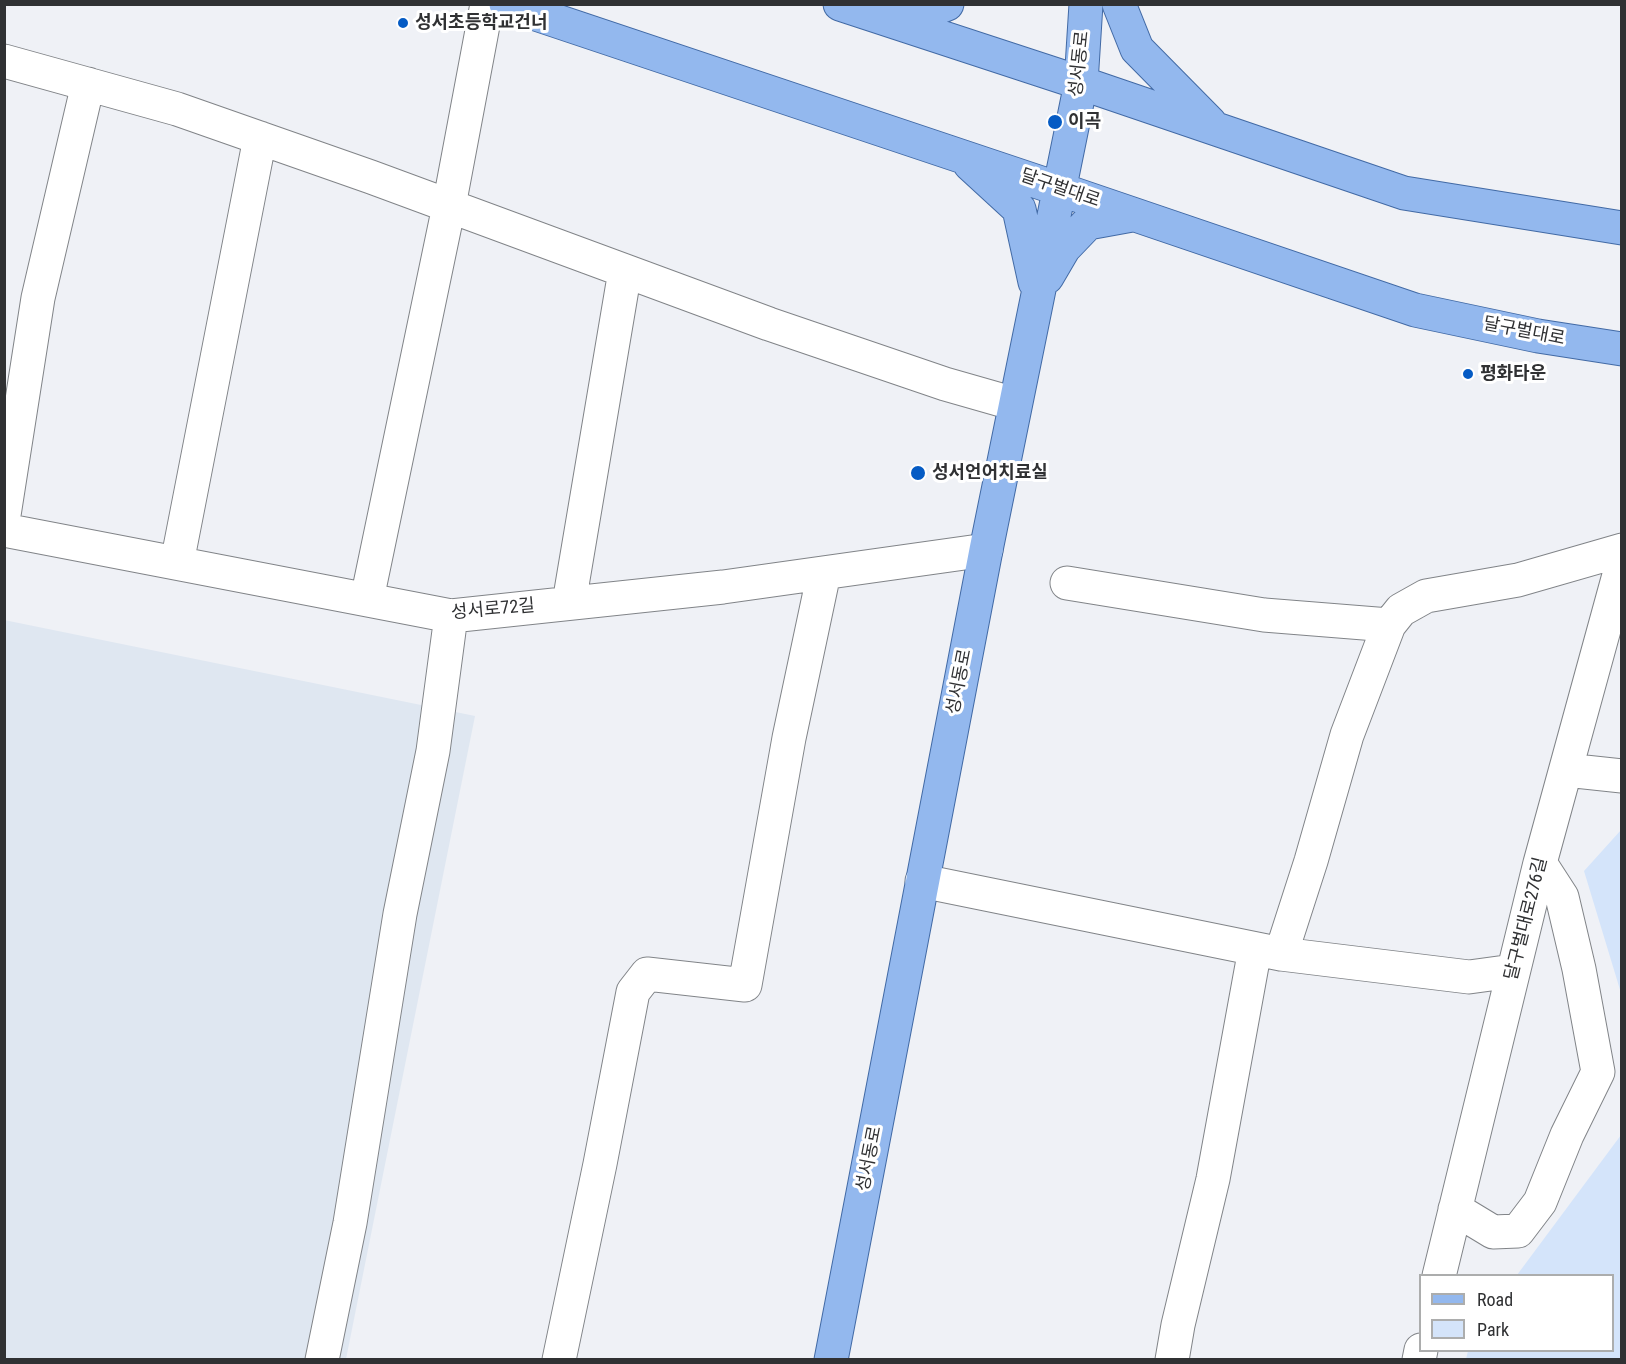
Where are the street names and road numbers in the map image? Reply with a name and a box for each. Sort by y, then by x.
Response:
street label: 성서동로 [1066,30,1094,98]
street label: 달구벌대로 [1017,165,1103,213]
street label: 달구벌대로 [1481,313,1567,351]
street label: 성서로72길 [450,596,536,624]
street label: 성서동로 [943,647,977,717]
street label: 달구벌대로276길 [1501,855,1553,983]
street label: 성서동로 [853,1124,887,1194]

